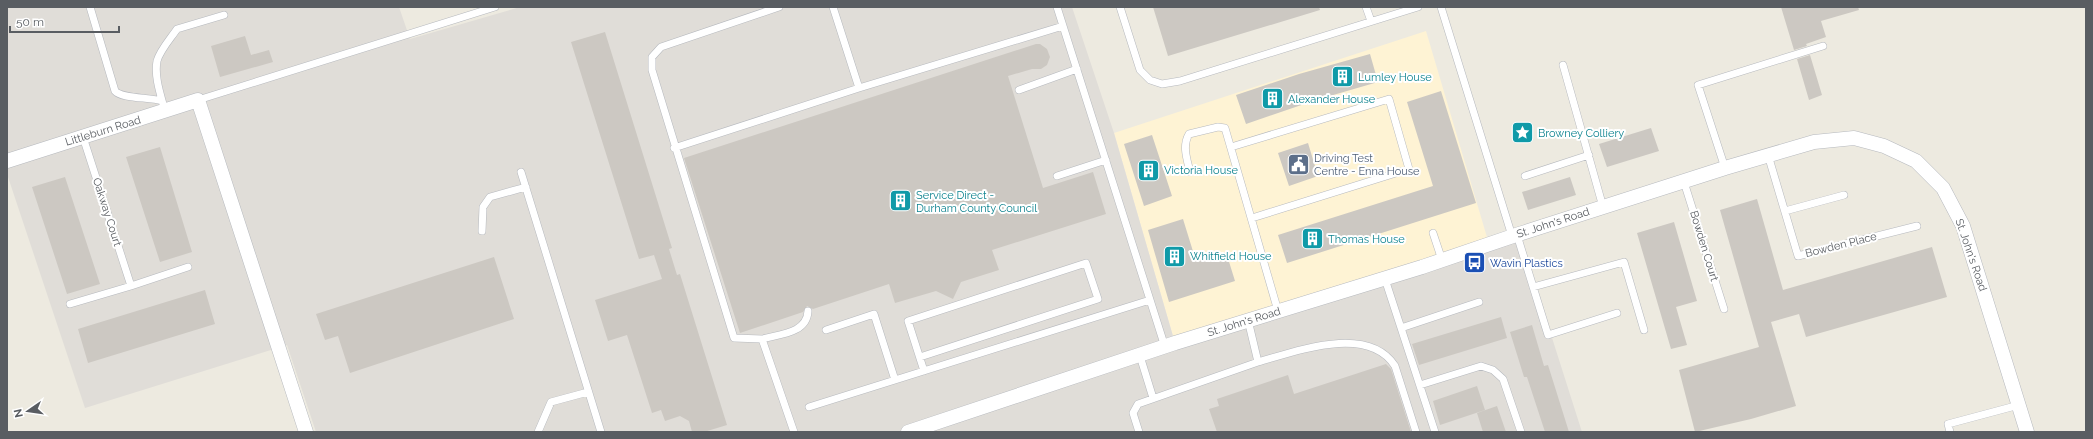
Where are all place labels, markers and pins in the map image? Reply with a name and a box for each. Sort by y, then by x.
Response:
building icon: Lumley House [1330,64,1356,90]
place label: Lumley House [1358,71,1432,84]
building icon: Alexander House [1260,86,1286,112]
place label: Alexander House [1288,93,1376,106]
place icon: Browney Colliery [1509,120,1535,146]
place label: Browney Colliery [1538,127,1624,140]
public building icon: Driving Test Centre - Enna House [1285,151,1311,177]
place label: Driving Test Centre - Enna House [1314,152,1420,178]
building icon: Victoria House [1135,157,1161,183]
place label: Victoria House [1164,164,1239,177]
building icon: Service Direct - Durham County Council [887,188,913,214]
place label: Service Direct - Durham County Council [916,189,1037,215]
building icon: Thomas House [1300,226,1326,252]
place label: Thomas House [1328,233,1405,246]
building icon: Whitfield House [1162,243,1188,269]
place label: Whitfield House [1190,250,1272,263]
bus stop icon: Wavin Plastics [1462,250,1488,276]
place label: Wavin Plastics [1490,257,1563,270]

